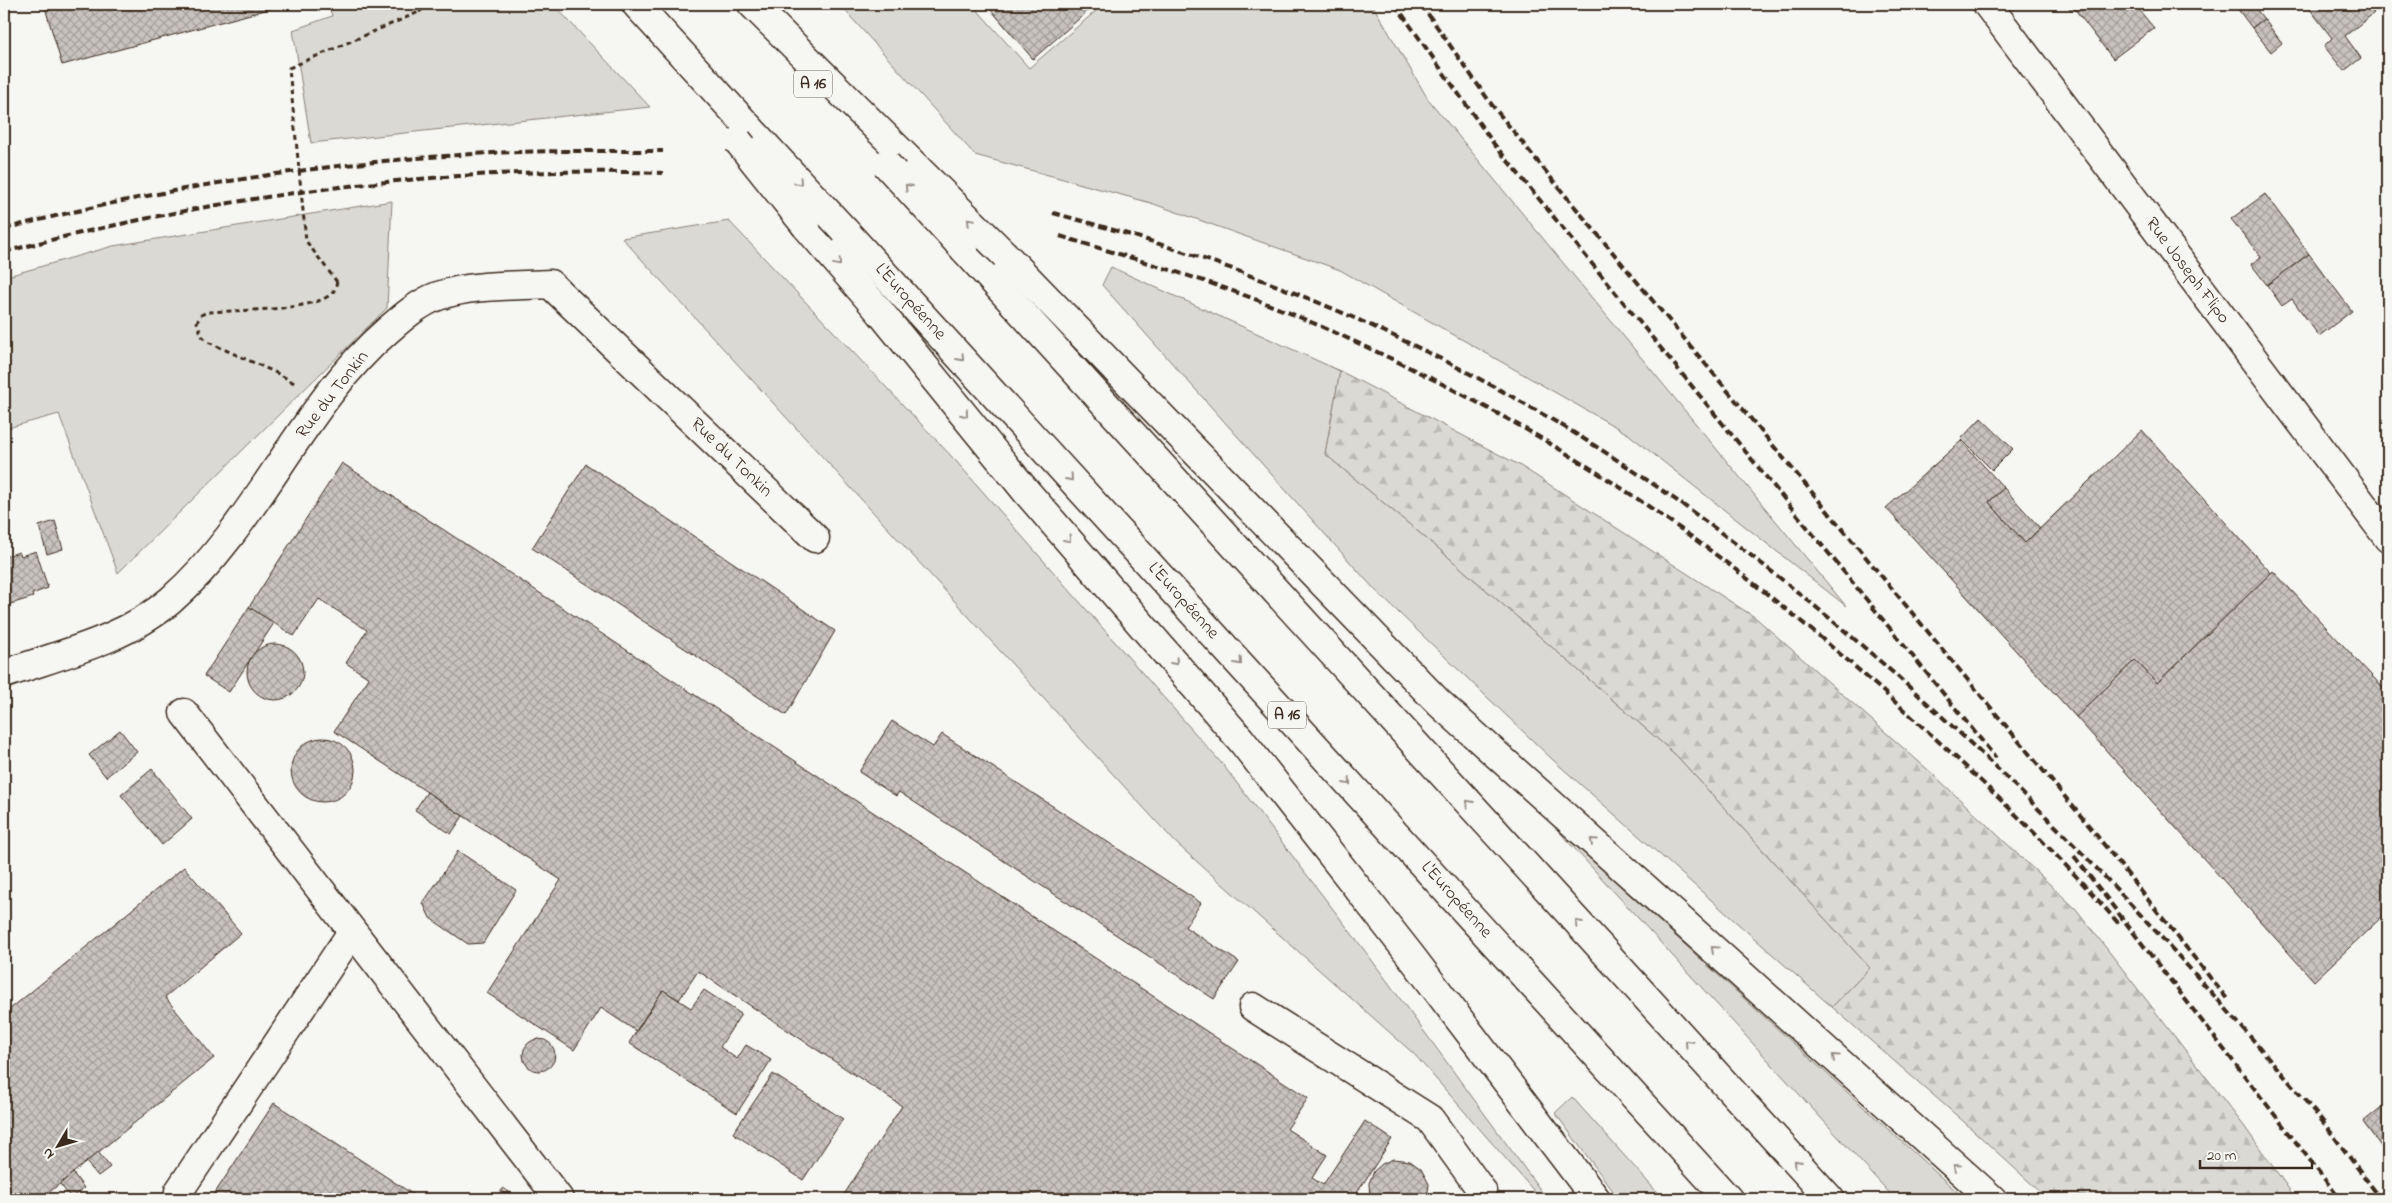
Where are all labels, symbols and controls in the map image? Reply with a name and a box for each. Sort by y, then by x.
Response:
road number: A 16 [794,70,832,98]
one-way arrow [793,176,802,185]
one-way arrow [905,184,914,193]
street label: Rue Joseph Flipo [2138,212,2236,330]
one-way arrow [967,217,976,226]
one-way arrow [832,257,840,266]
street label: L'Européenne [868,257,953,347]
street label: Rue du Tonkin [290,345,376,445]
one-way arrow [955,352,964,361]
one-way arrow [959,408,967,417]
street label: Rue du Tonkin [684,412,778,504]
one-way arrow [1064,472,1073,481]
one-way arrow [1063,534,1072,543]
street label: L'Européenne [1141,556,1226,646]
one-way arrow [1169,656,1178,665]
one-way arrow [1233,657,1242,666]
road number: A 16 [1268,702,1306,728]
one-way arrow [1342,777,1351,786]
one-way arrow [1466,799,1475,808]
one-way arrow [1590,837,1599,846]
street label: L'Européenne [1414,855,1499,945]
one-way arrow [1575,920,1584,929]
one-way arrow [1711,946,1720,955]
one-way arrow [1685,1040,1694,1049]
one-way arrow [1832,1054,1841,1063]
north arrow [32,1120,82,1170]
scale bar [2200,1138,2312,1170]
text: N [38,1143,60,1163]
text: 20 m [2207,1145,2237,1167]
one-way arrow [1794,1160,1803,1169]
one-way arrow [1952,1163,1961,1172]

